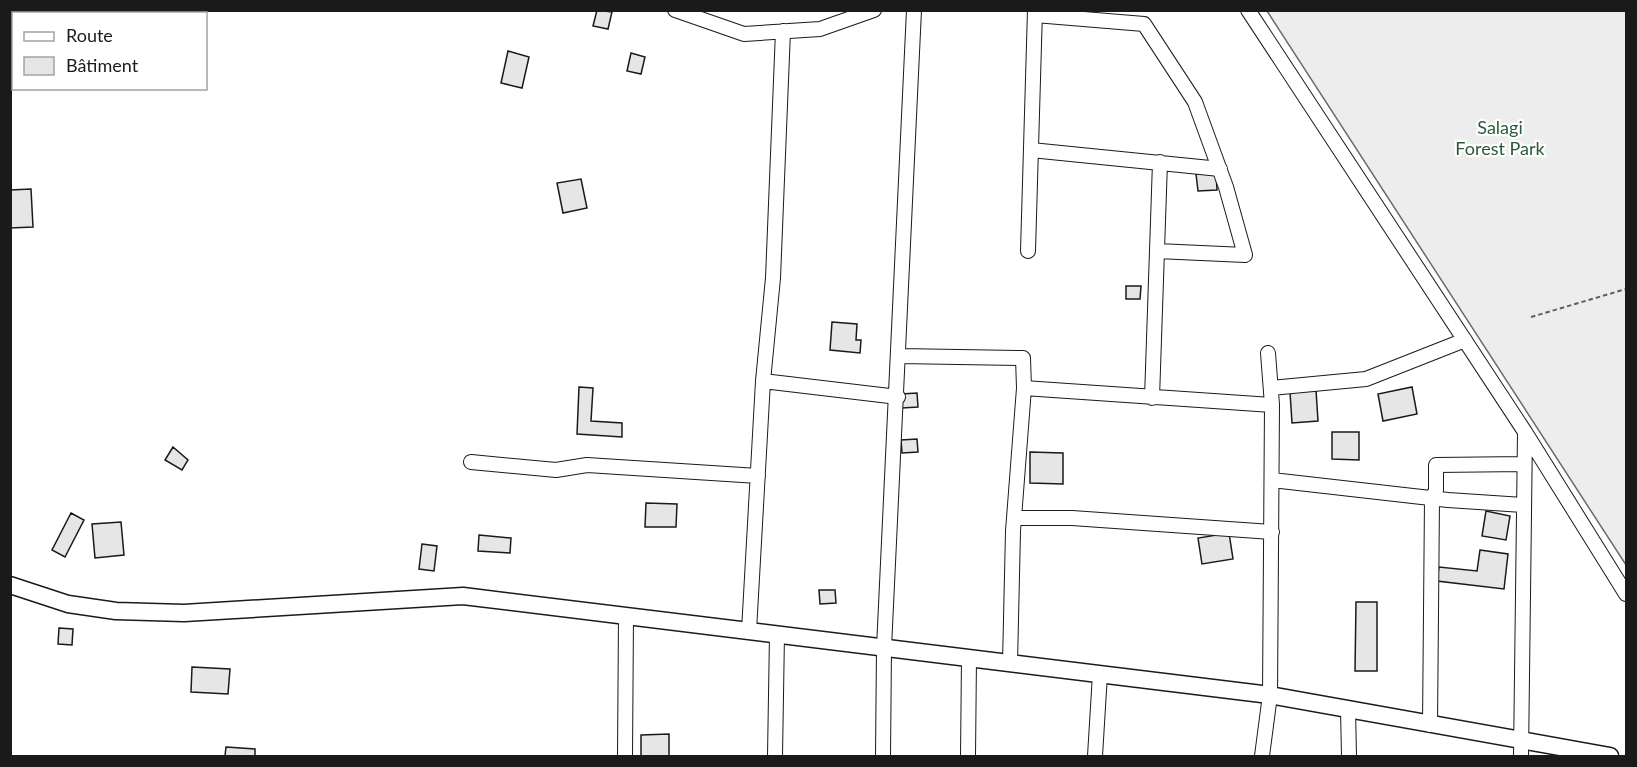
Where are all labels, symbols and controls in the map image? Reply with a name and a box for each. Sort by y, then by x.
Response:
legend [12,12,207,90]
text: Route [66,24,113,46]
text: Bâtiment [66,54,139,76]
park label: Salagi Forest Park [1455,116,1546,159]

